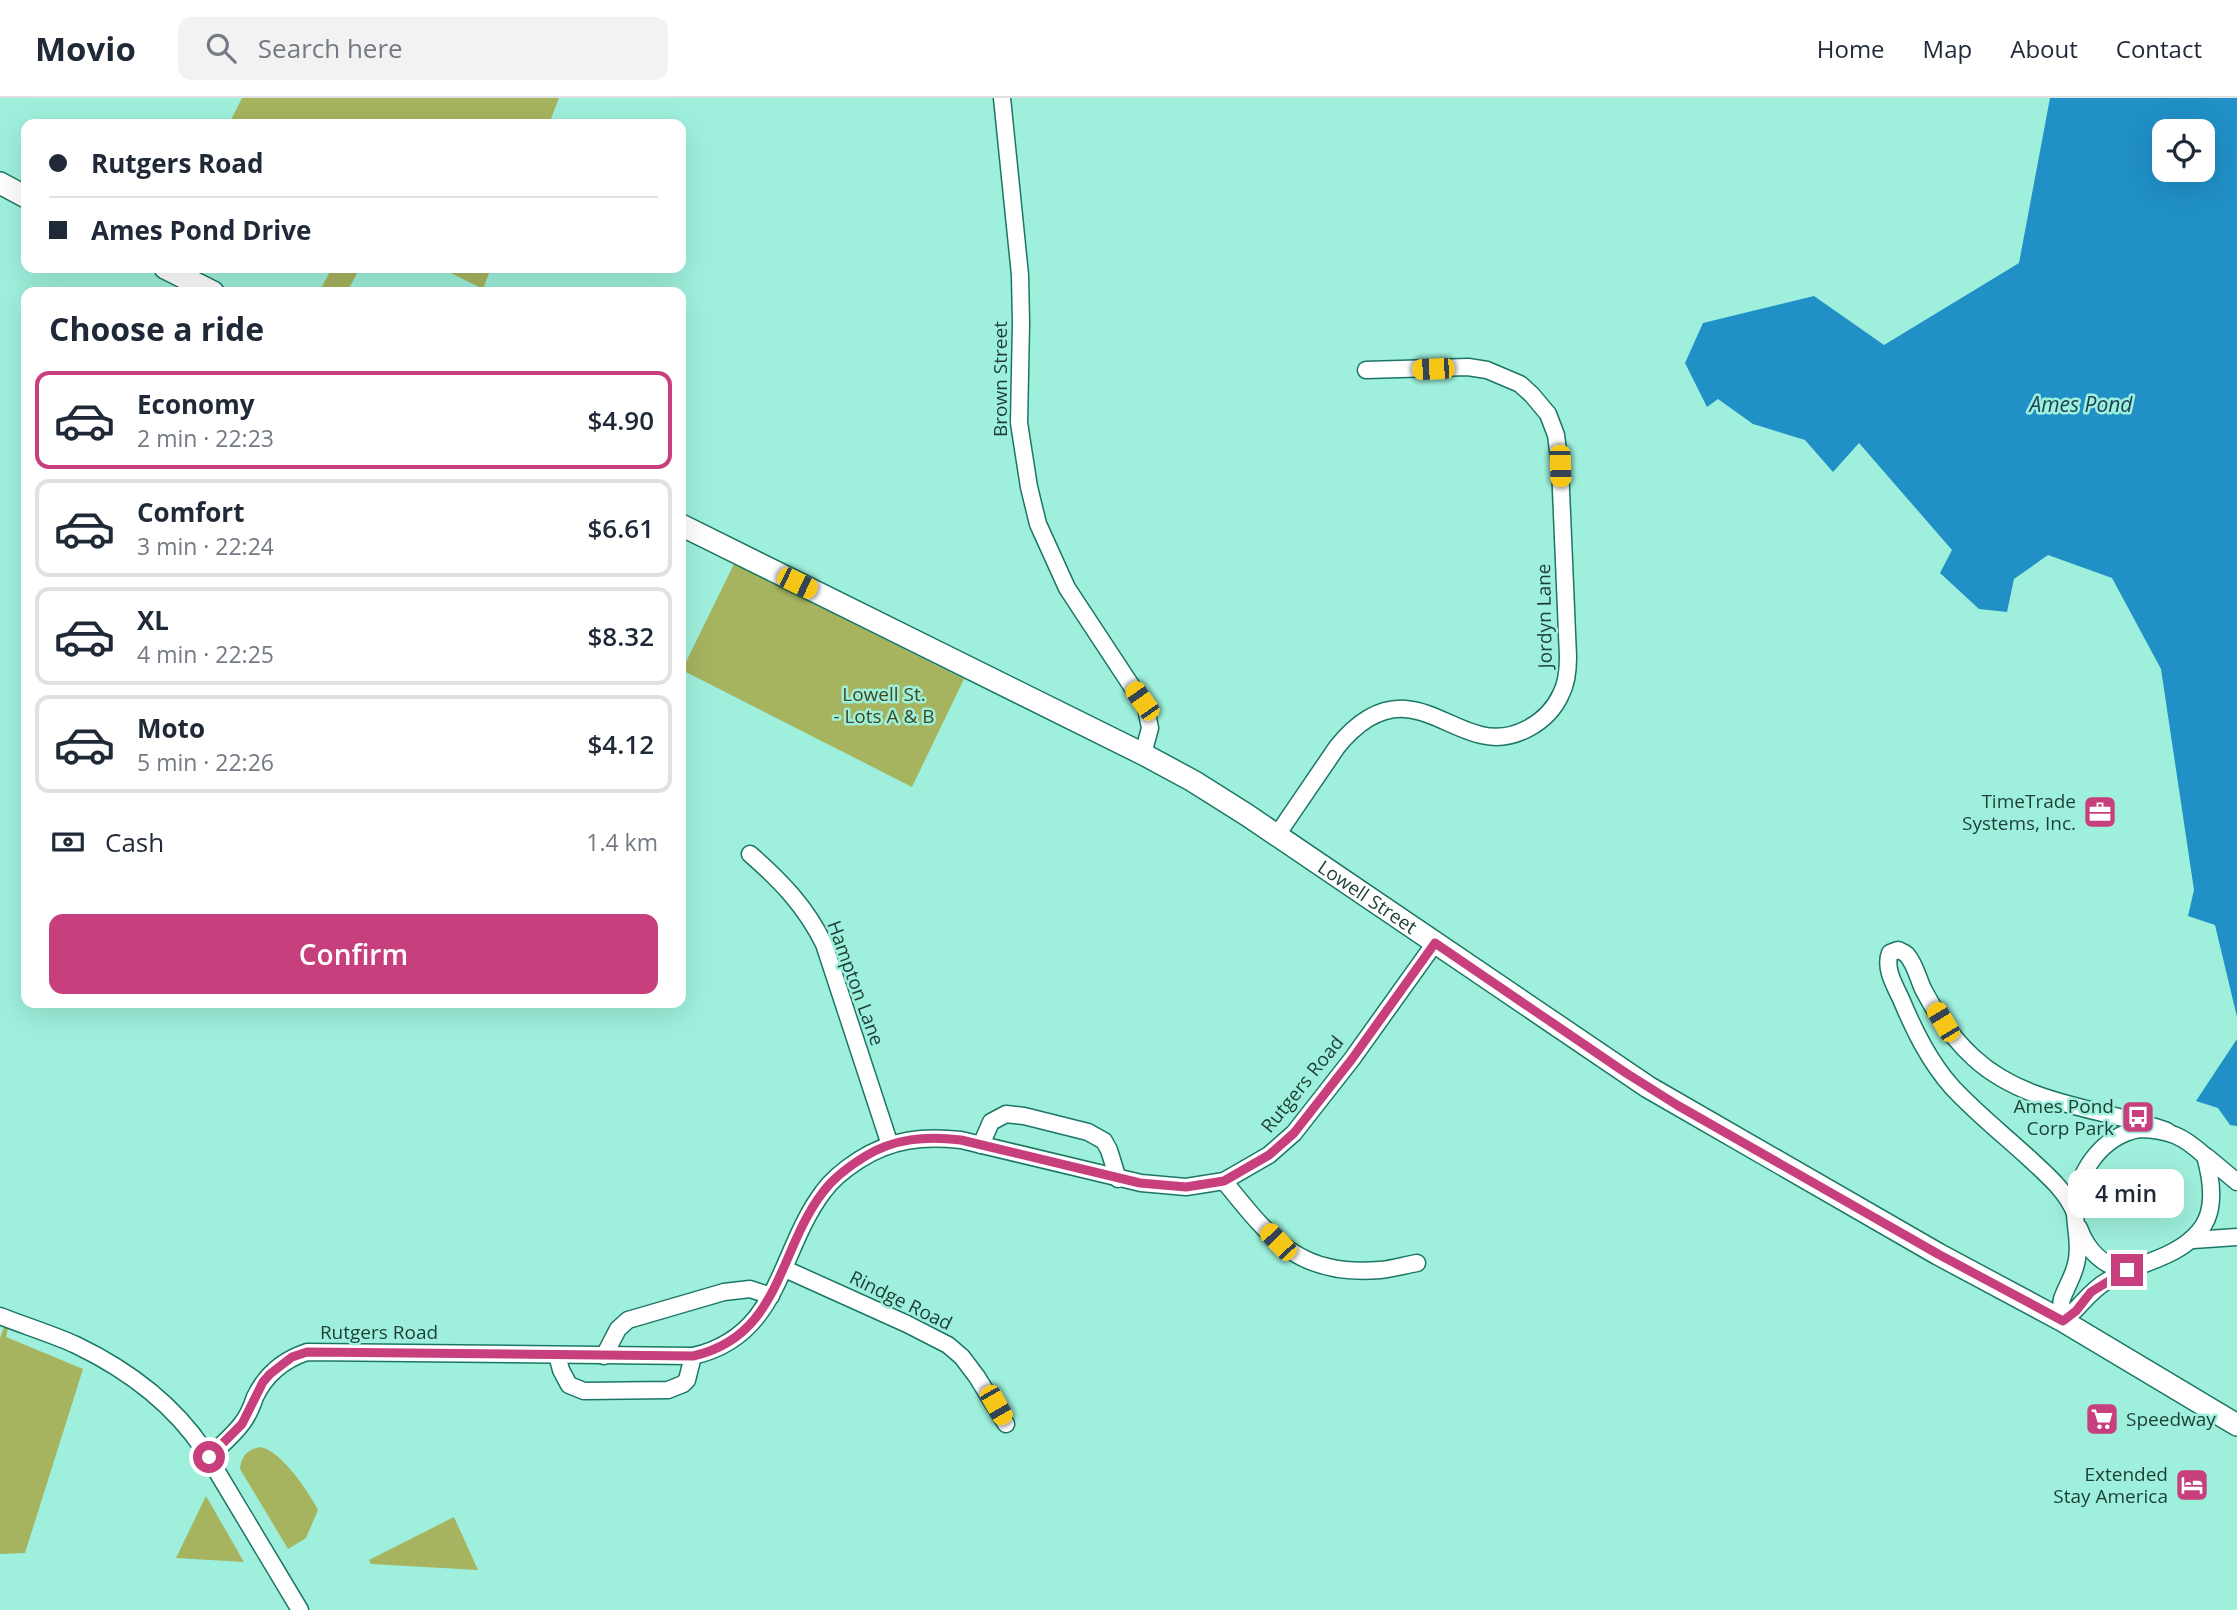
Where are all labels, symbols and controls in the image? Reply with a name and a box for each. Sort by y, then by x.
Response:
search box [178,17,668,80]
text: Movio [35,26,136,71]
icon: search [202,29,240,67]
text: Search here [258,30,403,66]
text: Home [1817,32,1885,65]
text: Map [1923,32,1972,65]
text: About [2010,32,2078,65]
text: Contact [2116,32,2202,65]
map controls [2152,119,2215,182]
button: locate [2152,119,2215,182]
text: Rutgers Road [91,145,264,181]
text: Ames Pond Drive [91,212,311,248]
text: Choose a ride [49,307,264,350]
street label: Brown Street [987,321,1013,437]
car [1412,358,1455,380]
text: Economy [137,386,255,422]
icon: car [53,389,116,452]
water label: Ames Pond [2028,390,2133,418]
text: $4.90 [587,402,654,438]
text: 2 min · 22:23 [137,422,274,454]
car [1549,445,1572,487]
text: Comfort [137,494,244,530]
icon: car [53,497,116,560]
text: $6.61 [587,510,654,546]
text: 3 min · 22:24 [137,530,274,562]
street label: Jordyn Lane [1530,563,1558,671]
car [774,564,821,602]
text: XL [137,602,169,638]
icon: car [53,605,116,668]
text: $8.32 [587,618,654,654]
text: 4 min · 22:25 [137,638,274,670]
car [1122,678,1163,724]
park label: Lowell St. - Lots A & B [833,681,935,729]
text: Moto [137,710,205,746]
icon: car [53,713,116,776]
text: $4.12 [587,726,654,762]
text: 5 min · 22:26 [137,746,274,778]
place label: TimeTrade Systems, Inc. [1962,788,2076,836]
office icon: TimeTrade Systems, Inc. [2081,793,2119,831]
icon: cash [49,823,87,861]
text: Cash [105,824,164,860]
text: 1.4 km [586,826,658,858]
street label: Lowell Street [1313,854,1422,940]
button: Confirm [49,914,658,994]
street label: Hampton Lane [821,917,891,1049]
car [1924,999,1963,1045]
street label: Rutgers Road [1255,1030,1349,1138]
place label: Ames Pond Corp Park [2014,1093,2114,1141]
bus stop icon: Ames Pond Corp Park [2119,1098,2157,1136]
callout: 4 min [2069,1168,2185,1218]
text: 4 min [2095,1177,2157,1209]
car [1256,1220,1301,1264]
route end [2111,1254,2143,1286]
street label: Rindge Road [845,1264,957,1336]
street label: Rutgers Road [320,1319,438,1345]
car [977,1382,1016,1428]
supermarket icon: Speedway [2083,1400,2121,1438]
place label: Speedway [2126,1406,2216,1432]
route start [193,1441,225,1473]
place label: Extended Stay America [2053,1461,2168,1509]
hotel icon: Extended Stay America [2173,1466,2211,1504]

